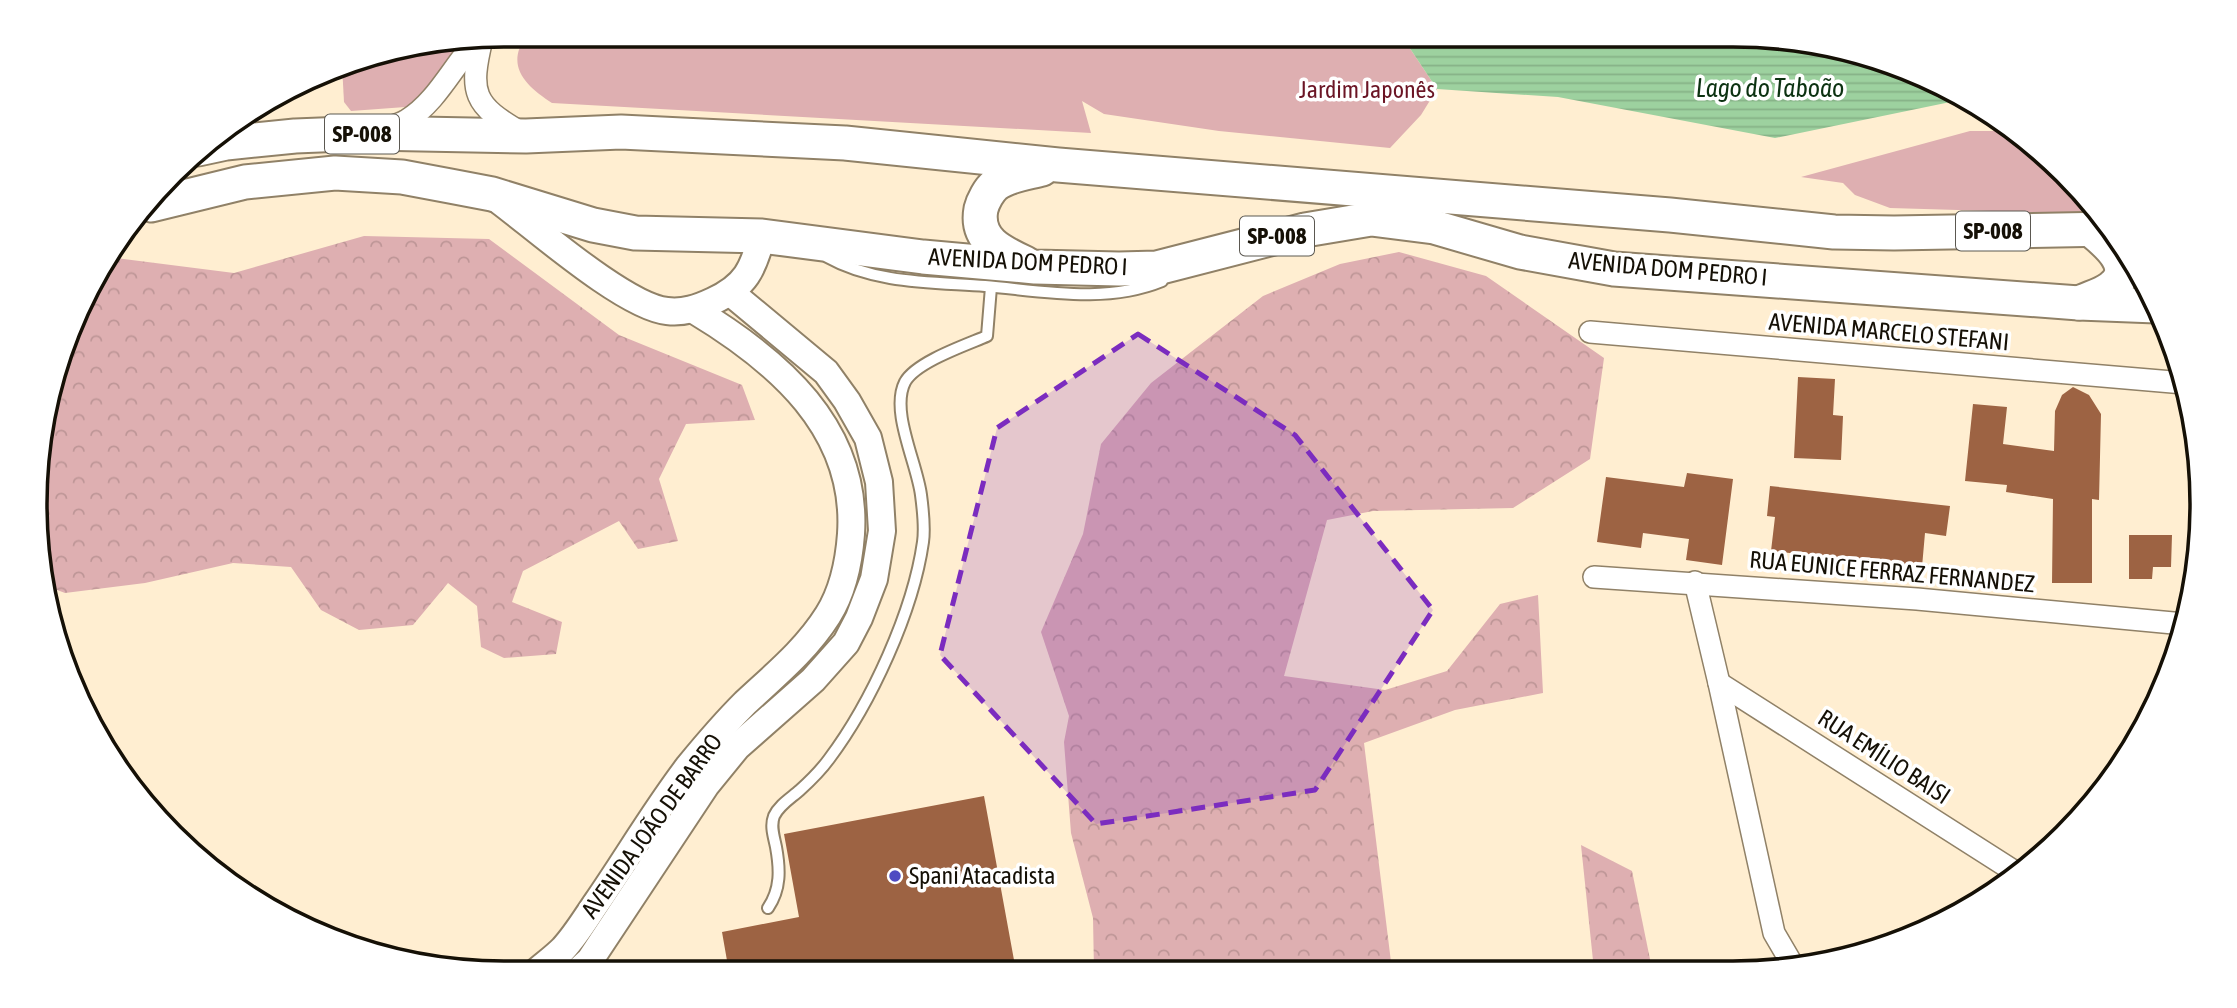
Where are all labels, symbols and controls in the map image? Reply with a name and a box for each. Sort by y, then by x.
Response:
water label: Lago do Taboão [1696,73,1844,103]
park label: Jardim Japonês [1299,76,1435,103]
road number: SP-008 [325,114,399,154]
road number: SP-008 [1956,212,2030,250]
road number: SP-008 [1240,216,1314,256]
street label: AVENIDA DOM PEDRO I [928,243,1128,280]
street label: AVENIDA DOM PEDRO I [1568,246,1769,291]
street label: AVENIDA MARCELO STEFANI [1768,308,2010,355]
street label: RUA EUNICE FERRAZ FERNANDEZ [1748,546,2036,597]
street label: RUA EMÍLIO BAISI [1813,704,1955,809]
street label: AVENIDA JOÃO DE BARRO [576,729,727,923]
place label: Spani Atacadista [909,862,1055,889]
marker: Spani Atacadista [887,868,903,884]

